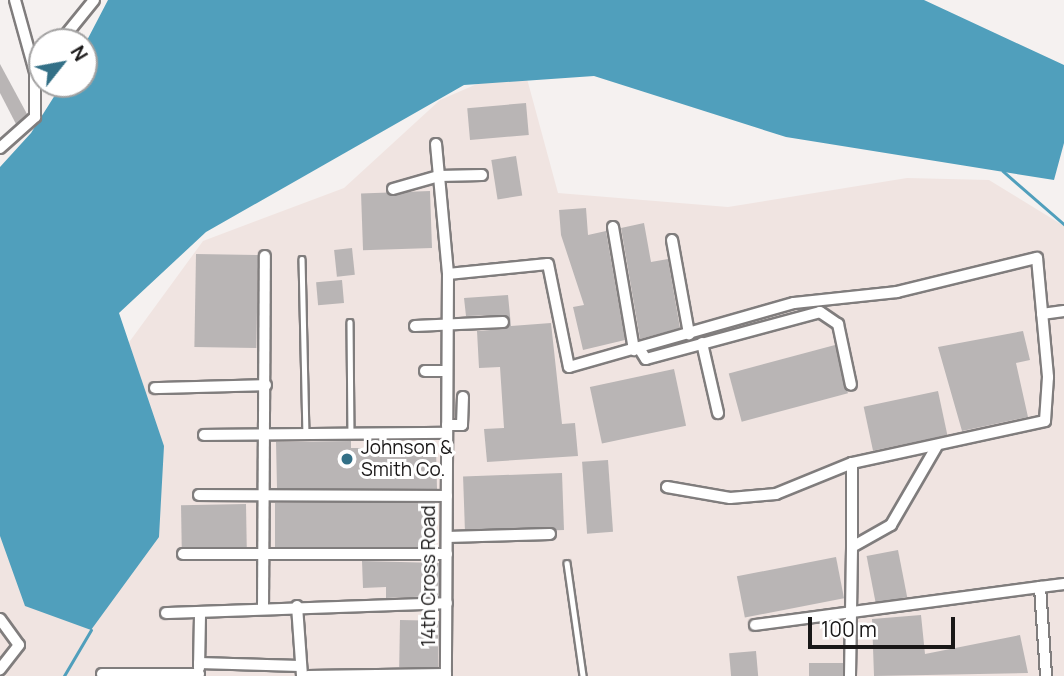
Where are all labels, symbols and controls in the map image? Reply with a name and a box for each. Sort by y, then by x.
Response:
north arrow [28,28,98,98]
text: N [65,41,94,66]
place label: Johnson & Smith Co. [361,437,452,481]
marker: Johnson & Smith Co. [339,451,355,467]
street label: 14th Cross Road [418,505,440,647]
scale bar [812,602,959,646]
text: 100 m [821,615,877,643]

